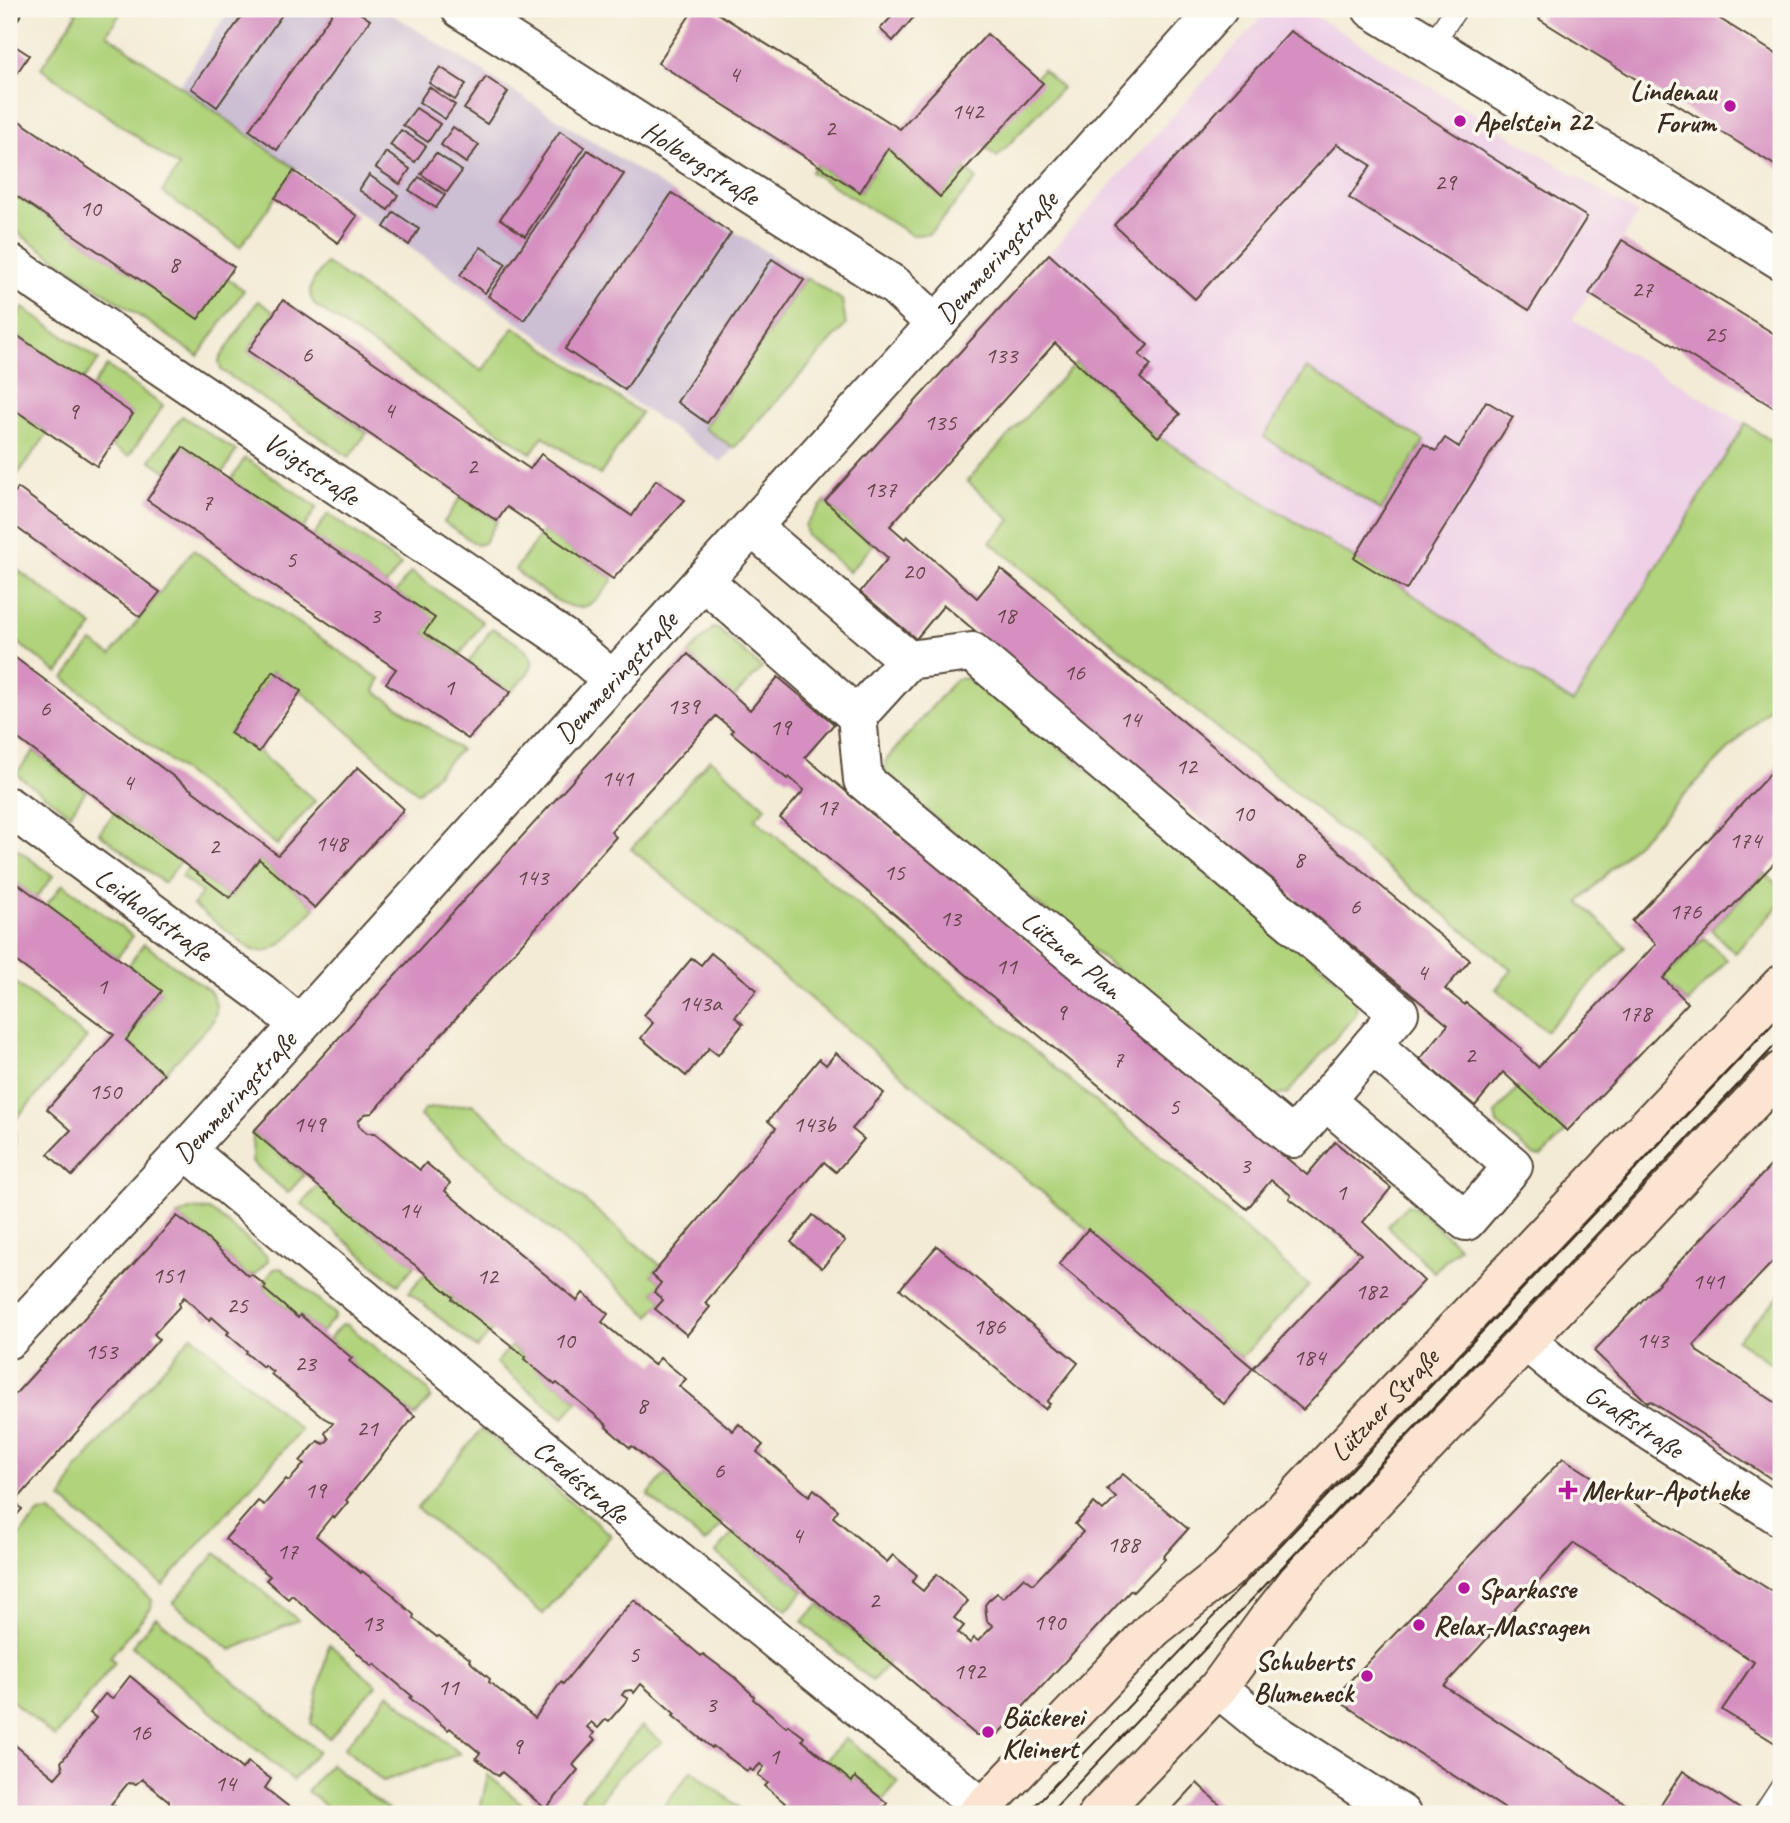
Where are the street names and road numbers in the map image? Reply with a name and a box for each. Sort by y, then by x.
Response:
street label: Holbergstraße [636,112,768,214]
street label: Demmeringstraße [928,182,1067,331]
street label: Voigtstraße [257,424,368,514]
street label: Demmeringstraße [547,602,686,751]
street label: Leidholdstraße [88,860,221,970]
street label: Lützner Plan [1014,903,1131,1008]
street label: Demmeringstraße [166,1022,305,1171]
street label: Lützner Straße [1322,1339,1447,1469]
street label: Graffstraße [1579,1376,1692,1467]
street label: Credéstraße [527,1431,638,1533]

